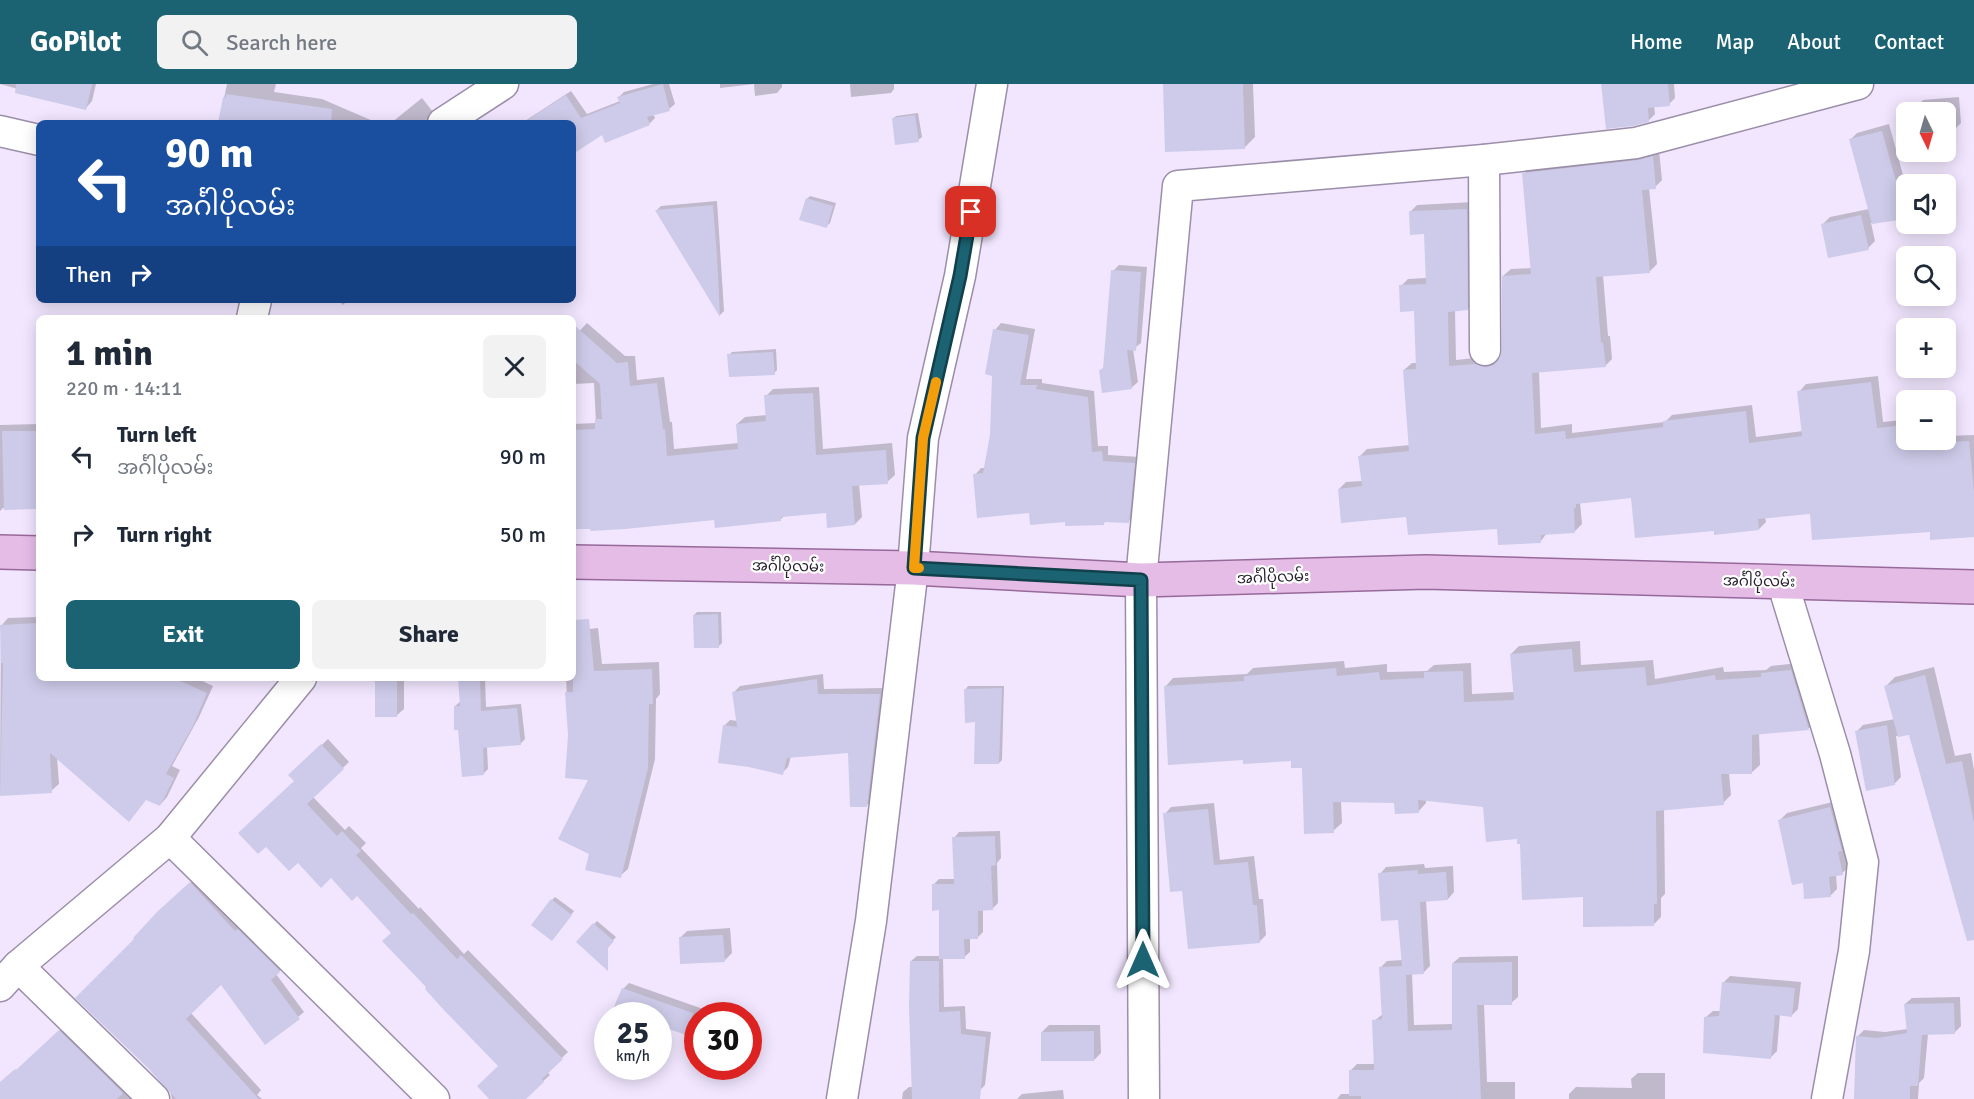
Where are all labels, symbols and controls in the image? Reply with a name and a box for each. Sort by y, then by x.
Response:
search box [157,15,577,69]
text: GoPilot [30,25,121,59]
icon: search [178,26,211,59]
text: Search here [226,29,337,56]
text: Home [1630,29,1683,55]
text: Map [1716,29,1754,55]
text: About [1787,29,1841,55]
text: Contact [1874,29,1944,55]
north arrow [1896,102,1956,162]
map controls [1896,102,1956,450]
text: 90 m [165,128,254,179]
icon: left [66,144,144,222]
button: sound [1896,174,1956,234]
pin [945,186,996,237]
text: အင်္ဂါပိုလမ်း [165,190,295,223]
icon: arrive [954,195,987,228]
button: search [1896,246,1956,306]
icon: right [124,258,157,291]
text: Then [66,261,112,288]
button: + [1896,318,1956,378]
text: 1 min [66,331,153,376]
button: close [483,335,546,398]
text: 220 m · 14:11 [66,376,182,401]
button: − [1896,390,1956,450]
text: Turn left [117,421,197,448]
icon: left [66,440,99,473]
text: 90 m [500,443,546,470]
text: အင်္ဂါပိုလမ်း [117,455,214,480]
icon: right [66,518,99,551]
text: Turn right [117,521,212,548]
text: 50 m [500,521,546,548]
street label: အင်္ဂါပိုလမ်း [752,555,824,579]
street label: အင်္ဂါပိုလမ်း [1236,566,1310,590]
street label: အင်္ဂါပိုလမ်း [1723,570,1795,594]
button: Exit [66,600,300,669]
button: Share [312,600,546,669]
position arrow [1111,928,1175,992]
speed limit sign: 30 [684,1002,762,1080]
text: 25 [617,1015,649,1052]
text: km/h [616,1047,650,1065]

